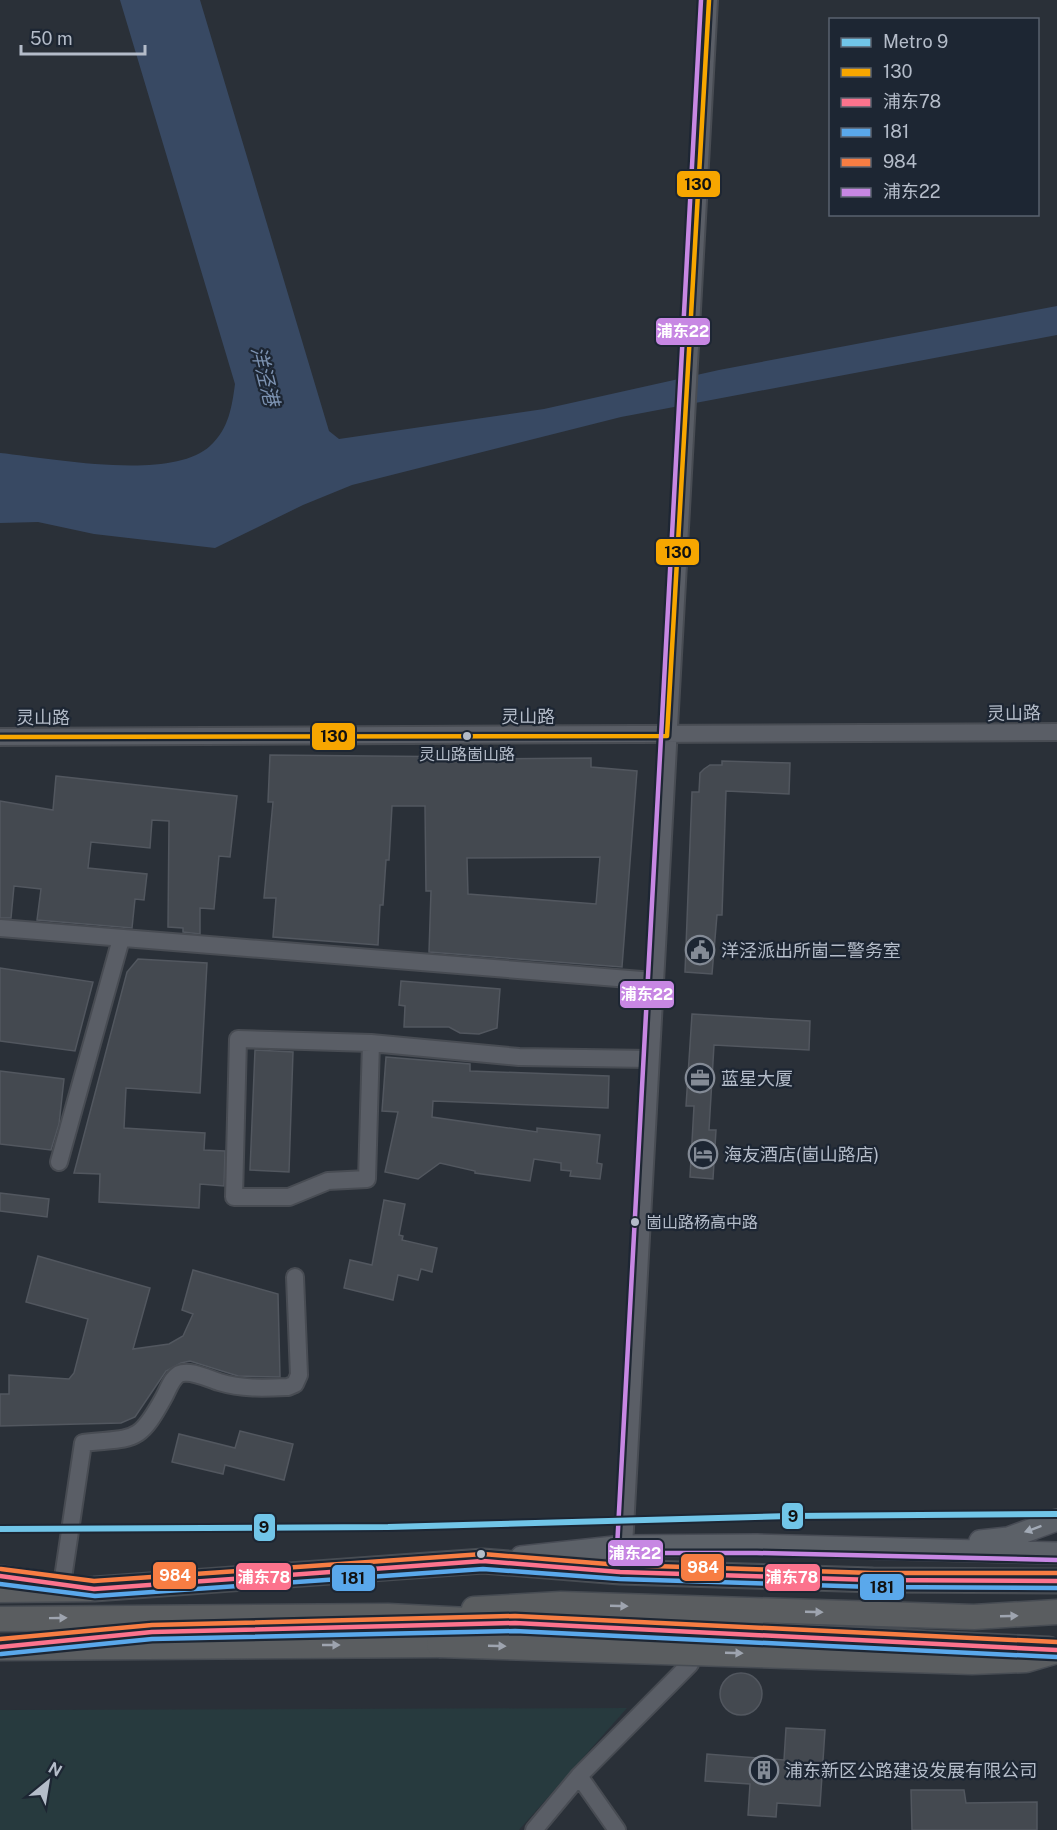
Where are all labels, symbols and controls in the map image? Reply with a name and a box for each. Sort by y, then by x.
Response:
scale bar [21,18,146,56]
legend [829,18,1039,216]
text: 50 m [30,28,73,49]
text: Metro 9 [883,31,948,52]
text: 130 [883,61,913,82]
text: 浦东78 [883,91,941,112]
text: 181 [883,121,909,142]
text: 984 [883,151,917,172]
line badge: 130 [676,170,721,198]
text: 130 [684,175,712,194]
text: 浦东22 [883,181,940,202]
line badge: 浦东22 [655,317,711,346]
text: 浦东22 [657,322,709,341]
water label: 洋泾港 [246,344,285,411]
line badge: 130 [655,538,700,566]
text: 130 [664,543,692,562]
street label: 灵山路 [987,702,1041,724]
street label: 灵山路 [501,706,555,727]
street label: 灵山路 [16,707,70,728]
line badge: 130 [311,722,356,751]
text: 130 [320,727,348,746]
marker: 灵山路崮山路 [461,730,473,742]
place label: 灵山路崮山路 [419,745,515,764]
public building icon: 洋泾派出所崮二警务室 [684,934,716,966]
place label: 洋泾派出所崮二警务室 [721,940,901,961]
line badge: 浦东22 [619,980,675,1009]
text: 浦东22 [621,985,673,1004]
office icon: 蓝星大厦 [684,1062,716,1094]
place label: 蓝星大厦 [721,1068,793,1089]
hotel icon: 海友酒店(崮山路店) [687,1138,719,1170]
place label: 海友酒店(崮山路店) [724,1144,879,1165]
place label: 崮山路杨高中路 [646,1213,758,1232]
marker: 崮山路杨高中路 [629,1216,641,1228]
line badge: 9 [781,1502,804,1530]
text: 9 [788,1507,798,1526]
line badge: 9 [253,1513,276,1542]
text: 9 [259,1518,269,1537]
one-way arrow [1023,1524,1041,1534]
line badge: 浦东22 [607,1539,664,1567]
text: 浦东22 [609,1544,661,1563]
unlabelled marker [475,1548,487,1560]
line badge: 984 [680,1553,725,1582]
text: 984 [687,1558,719,1577]
line badge: 984 [152,1561,197,1590]
line badge: 浦东78 [235,1562,292,1591]
line badge: 浦东78 [764,1563,821,1592]
line badge: 181 [331,1564,376,1592]
text: 984 [159,1566,191,1585]
text: 浦东78 [238,1568,291,1587]
text: 浦东78 [766,1568,819,1587]
text: 181 [341,1569,365,1588]
line badge: 181 [859,1573,905,1601]
text: 181 [870,1578,894,1597]
one-way arrow [610,1601,629,1611]
one-way arrow [805,1607,824,1617]
one-way arrow [1000,1611,1019,1621]
one-way arrow [49,1613,68,1623]
one-way arrow [322,1640,341,1650]
one-way arrow [488,1642,507,1651]
one-way arrow [725,1649,744,1658]
north arrow [18,1752,78,1812]
building icon: 浦东新区公路建设发展有限公司 [748,1754,780,1786]
text: N [45,1758,65,1781]
place label: 浦东新区公路建设发展有限公司 [785,1760,1037,1781]

